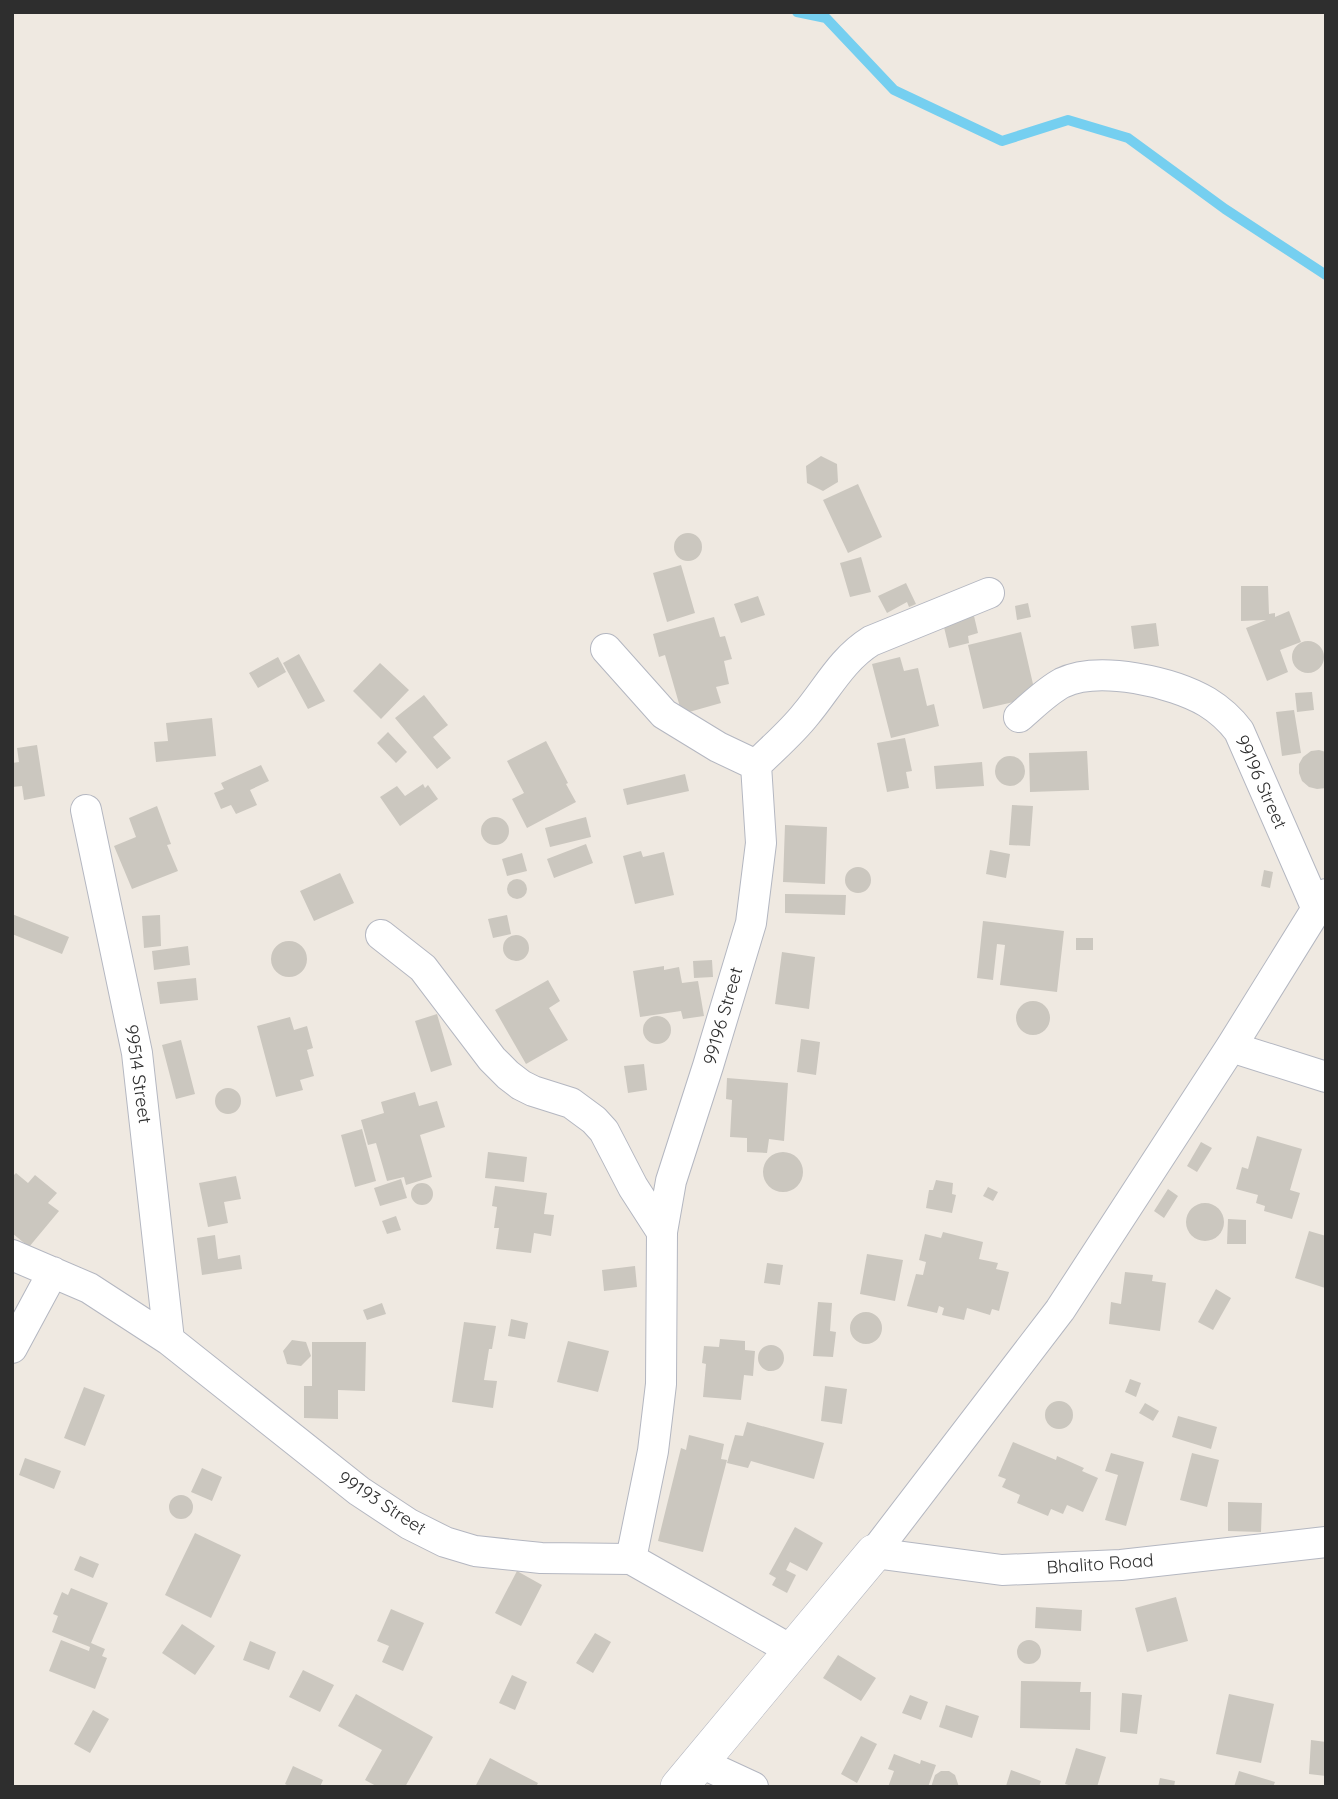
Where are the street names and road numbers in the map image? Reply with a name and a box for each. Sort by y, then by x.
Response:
street label: 99196 Street [1230,731,1292,832]
street label: 99196 Street [698,964,747,1067]
street label: 99514 Street [120,1023,157,1125]
street label: 99193 Street [334,1466,431,1540]
street label: Bhalito Road [1046,1548,1154,1579]

